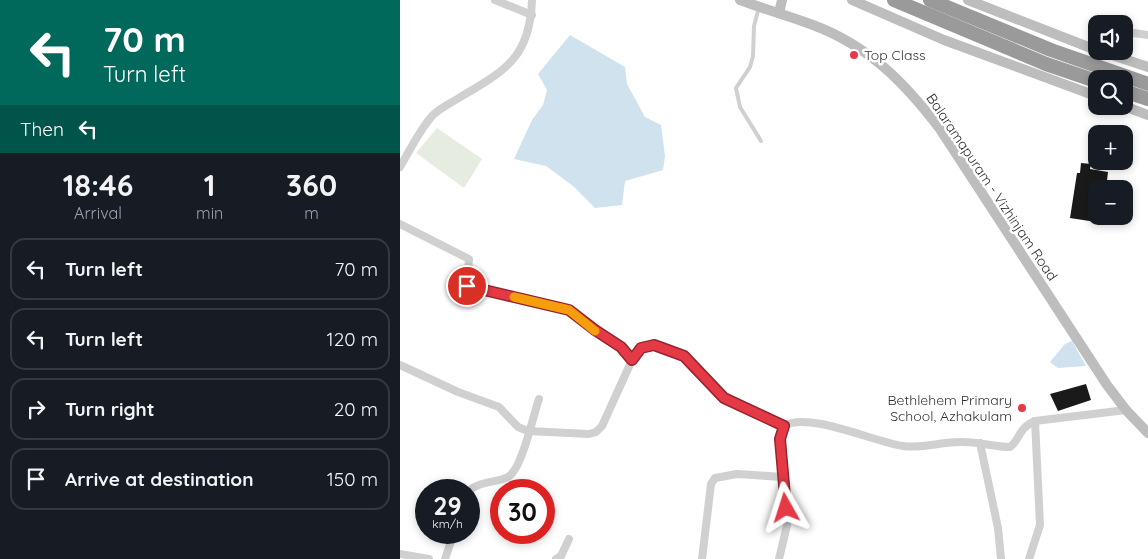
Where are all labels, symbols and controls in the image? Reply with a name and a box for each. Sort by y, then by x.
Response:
map controls [1088,15,1133,225]
button: sound [1088,15,1133,60]
text: 70 m [103,17,186,61]
icon: left [20,20,85,85]
place label: Top Class [864,46,926,64]
marker: Top Class [848,49,860,61]
text: Turn left [103,60,186,88]
button: search [1088,70,1133,115]
street label: Balaramapuram - Vizhinjam Road [922,90,1062,284]
icon: left [74,115,102,143]
text: Then [20,117,64,141]
button: + [1088,125,1133,170]
text: 18:46 [63,166,133,204]
text: 1 [204,166,216,204]
text: 360 [286,166,337,204]
button: − [1088,180,1133,225]
text: Arrival [74,203,122,223]
text: min [196,203,223,223]
text: m [304,203,319,223]
icon: left [22,255,50,283]
text: Turn left [65,257,143,281]
text: 70 m [334,257,378,281]
pin [446,265,488,307]
icon: arrive [453,272,481,300]
icon: left [22,325,50,353]
text: Turn left [65,327,143,351]
text: 120 m [327,327,378,351]
place label: Bethlehem Primary School, Azhakulam [888,391,1012,425]
icon: right [22,395,50,423]
text: Turn right [65,397,154,421]
text: 20 m [334,397,378,421]
marker: Bethlehem Primary School, Azhakulam [1016,402,1028,414]
icon: arrive [22,465,50,493]
text: Arrive at destination [65,467,254,491]
text: 150 m [327,467,378,491]
speed limit sign: 30 [490,479,555,544]
position arrow [759,481,811,533]
text: 29 [433,490,462,521]
text: km/h [432,516,463,531]

